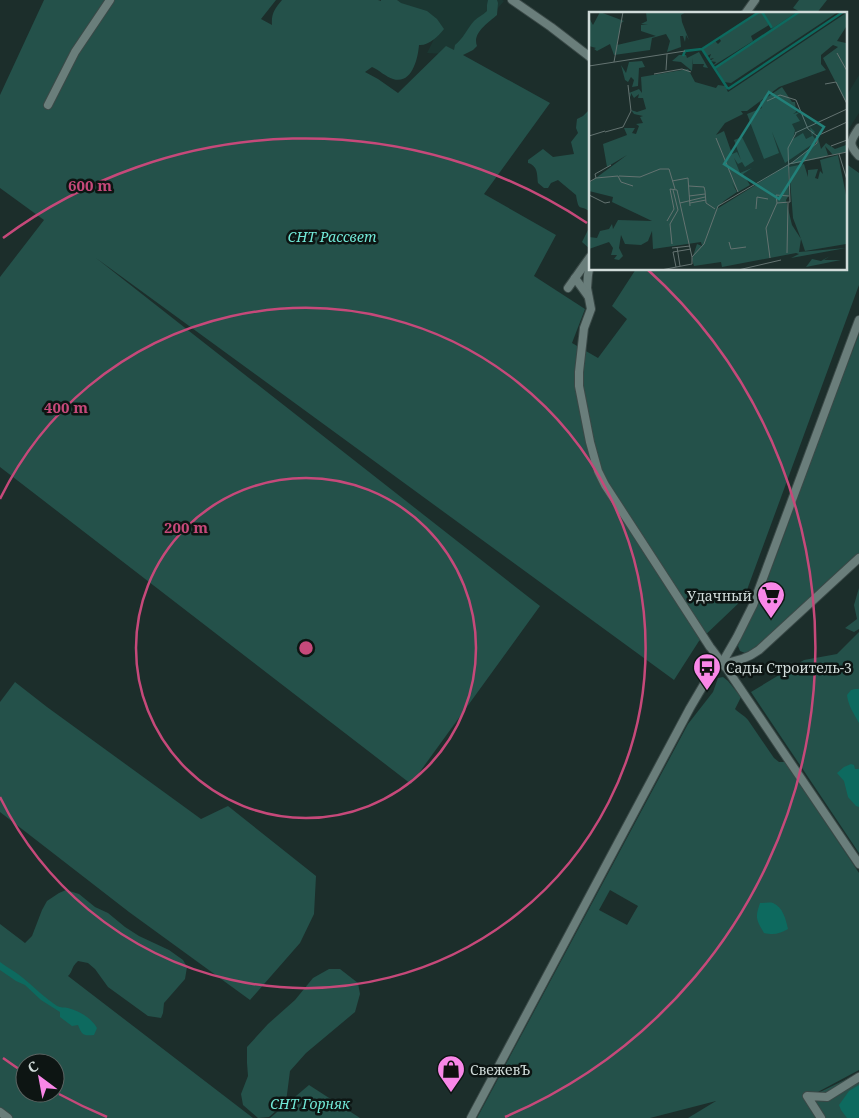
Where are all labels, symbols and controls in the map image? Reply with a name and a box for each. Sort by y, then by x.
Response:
inset map [589,12,846,270]
text: 600 m [68,175,112,195]
park label: СНТ Рассвет [288,227,377,246]
text: 400 m [44,397,88,417]
text: 200 m [164,517,208,537]
supermarket icon: Удачный [756,580,786,619]
place label: Удачный [687,586,752,605]
centre of rings [297,639,315,657]
bus stop icon: Сады Строитель-3 [692,652,722,691]
place label: Сады Строитель-3 [726,658,852,677]
north arrow [15,1053,65,1103]
shop icon: СвежевЪ [436,1054,466,1093]
text: С [24,1056,42,1077]
place label: СвежевЪ [470,1060,530,1079]
park label: СНТ Горняк [270,1094,351,1113]

